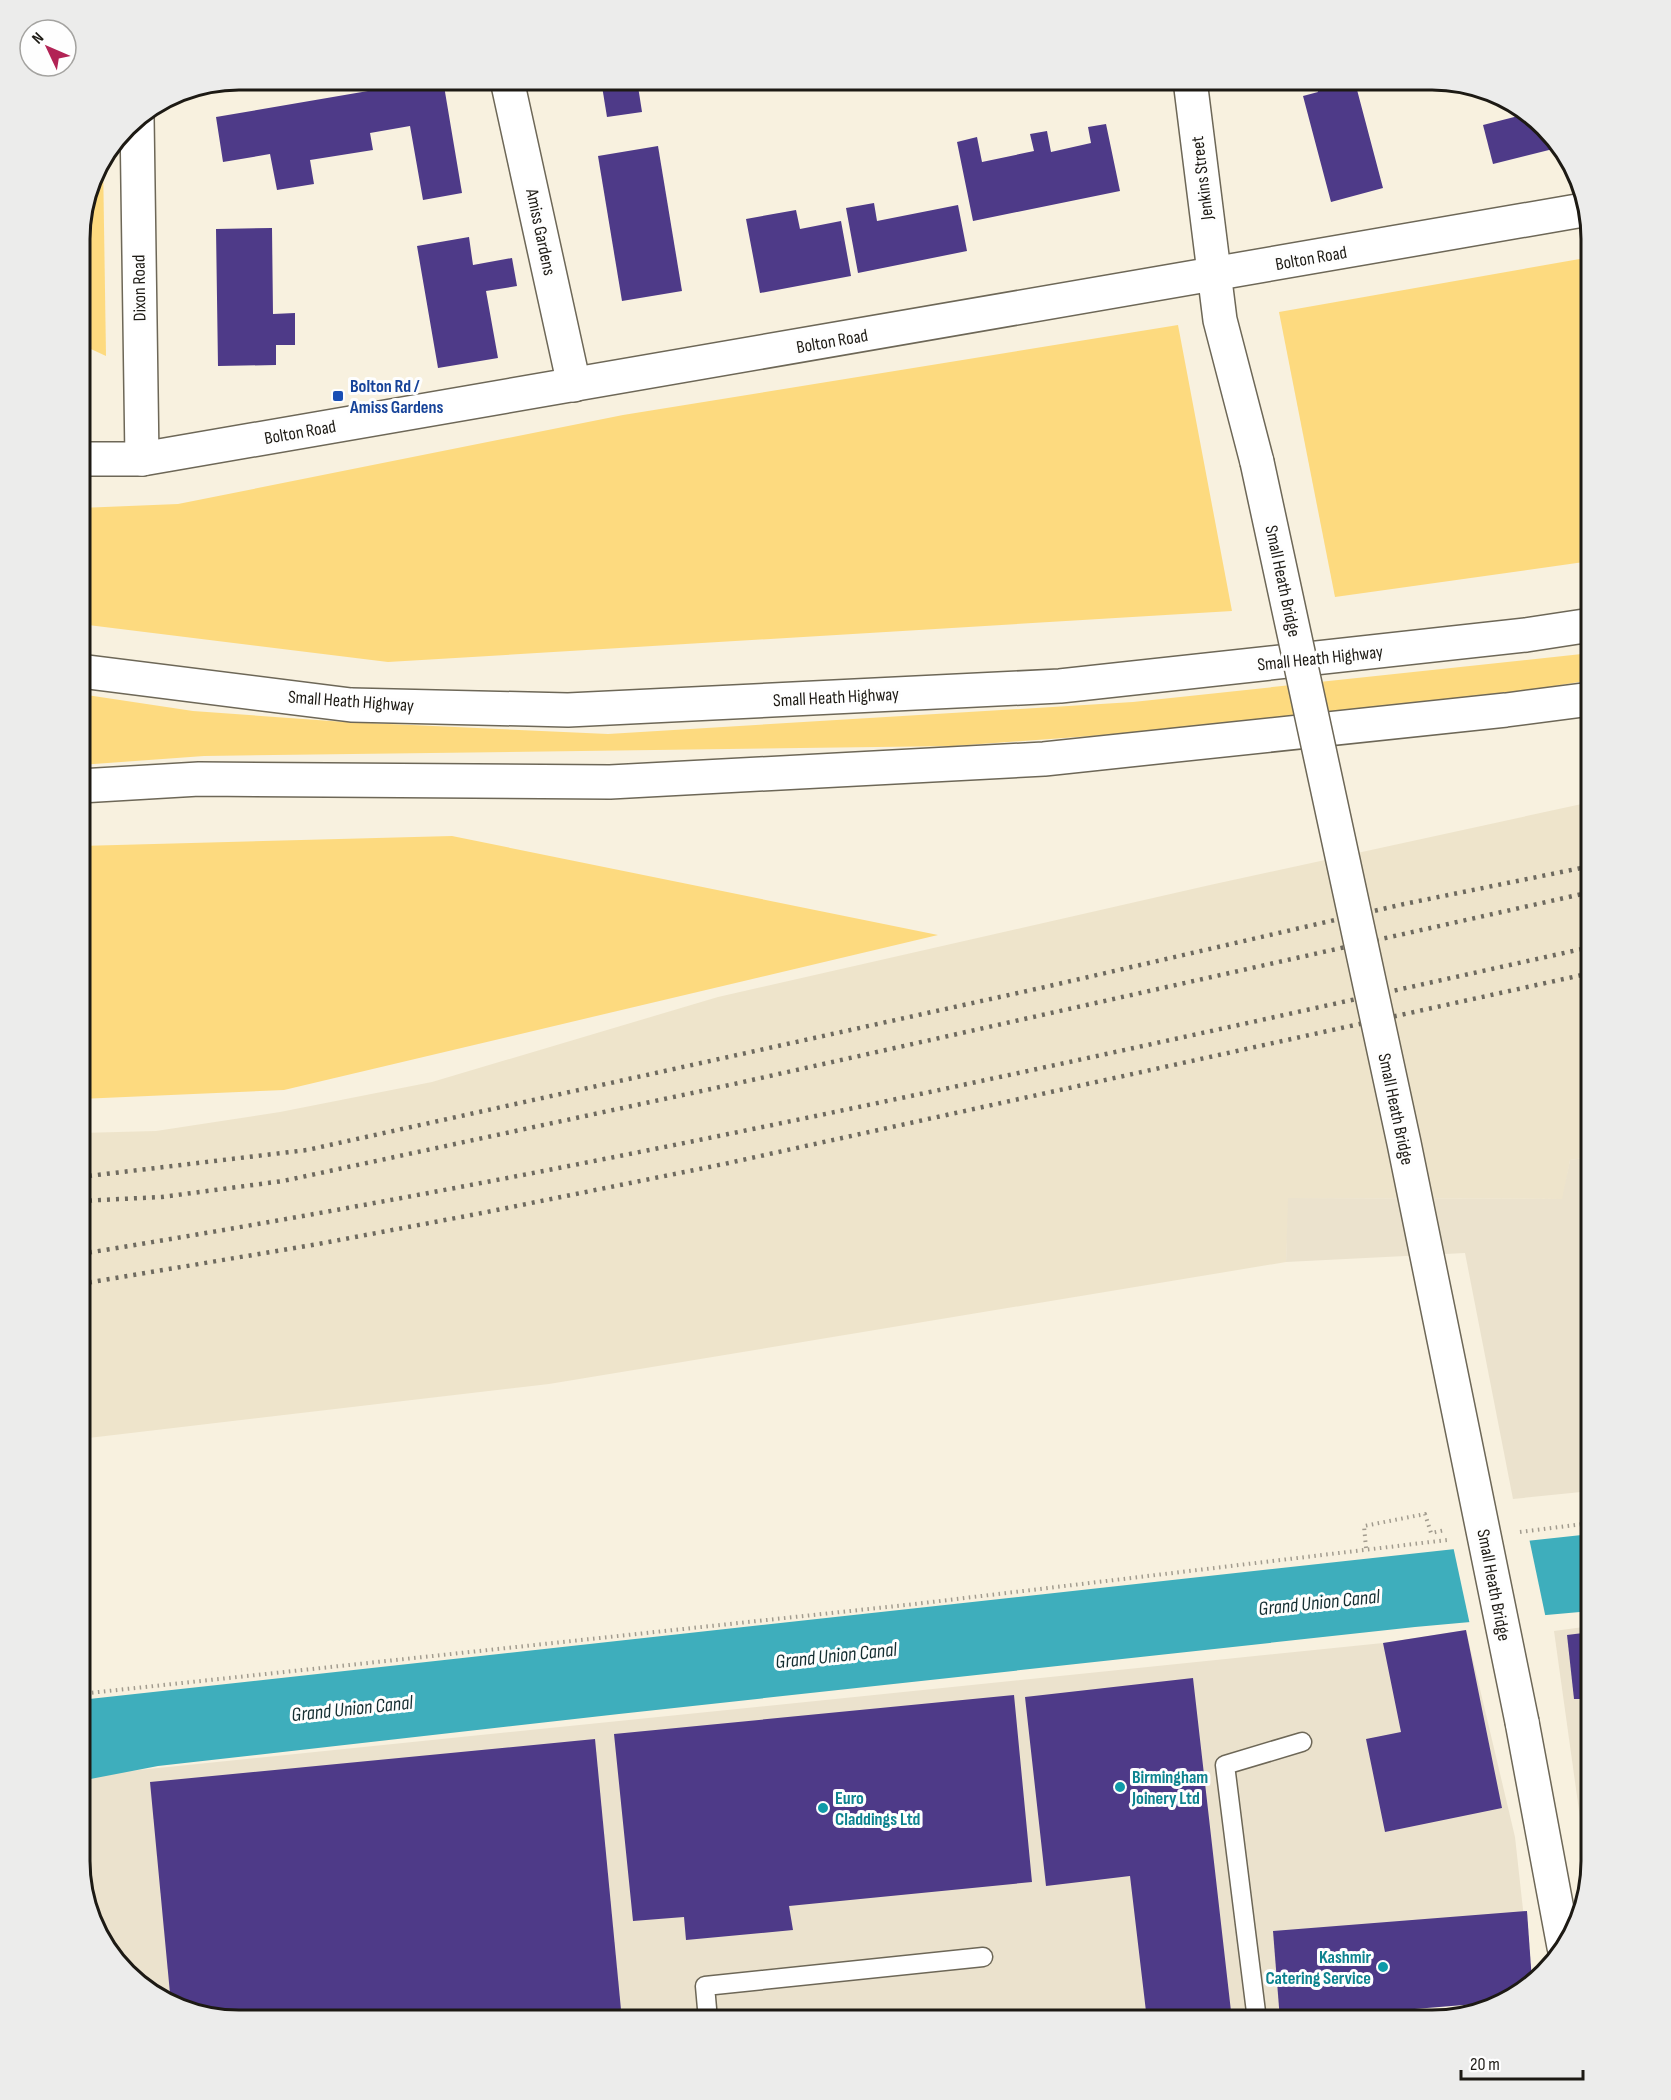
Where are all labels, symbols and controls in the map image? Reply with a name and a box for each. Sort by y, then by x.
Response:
north arrow [18,18,78,78]
text: N [28,29,48,48]
street label: Jenkins Street [1187,135,1218,222]
street label: Amiss Gardens [521,186,560,277]
street label: Bolton Road [1274,242,1348,275]
street label: Dixon Road [128,254,151,322]
street label: Bolton Road [795,325,869,358]
place label: Bolton Rd / Amiss Gardens [349,376,444,418]
marker: Bolton Rd / Amiss Gardens [331,389,345,403]
street label: Bolton Road [263,416,337,449]
street label: Small Heath Bridge [1260,523,1305,639]
street label: Small Heath Highway [1256,641,1384,676]
street label: Small Heath Highway [773,684,900,711]
street label: Small Heath Highway [287,687,415,716]
street label: Small Heath Bridge [1373,1051,1418,1167]
street label: Small Heath Bridge [1472,1527,1515,1643]
water label: Grand Union Canal [1257,1585,1382,1621]
water label: Grand Union Canal [774,1638,899,1674]
water label: Grand Union Canal [290,1691,415,1727]
place label: Birmingham Joinery Ltd [1131,1767,1208,1809]
marker: Birmingham Joinery Ltd [1113,1780,1127,1794]
place label: Euro Claddings Ltd [835,1788,921,1830]
marker: Euro Claddings Ltd [816,1801,830,1815]
place label: Kashmir Catering Service [1265,1947,1371,1989]
marker: Kashmir Catering Service [1376,1960,1390,1974]
scale bar [1461,2043,1582,2081]
text: 20 m [1470,2054,1500,2075]

